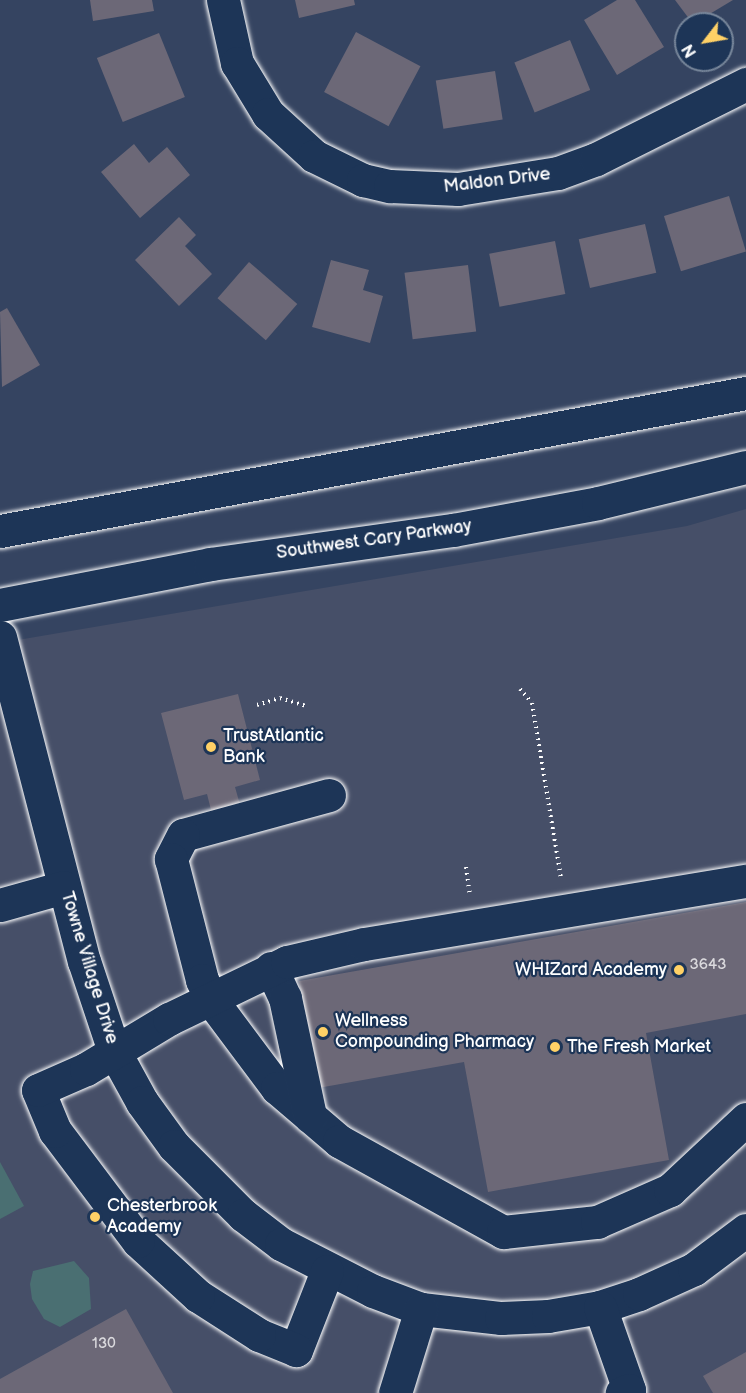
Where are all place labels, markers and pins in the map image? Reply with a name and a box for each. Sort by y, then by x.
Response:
place label: TrustAtlantic Bank [223,726,324,768]
marker: TrustAtlantic Bank [204,740,218,754]
place label: WHIZard Academy [515,959,667,981]
marker: WHIZard Academy [672,963,686,977]
place label: Wellness Compounding Pharmacy [335,1011,534,1054]
marker: Wellness Compounding Pharmacy [316,1025,330,1039]
place label: The Fresh Market [567,1036,711,1058]
marker: The Fresh Market [548,1040,562,1054]
place label: Chesterbrook Academy [107,1196,217,1238]
marker: Chesterbrook Academy [88,1210,102,1224]

